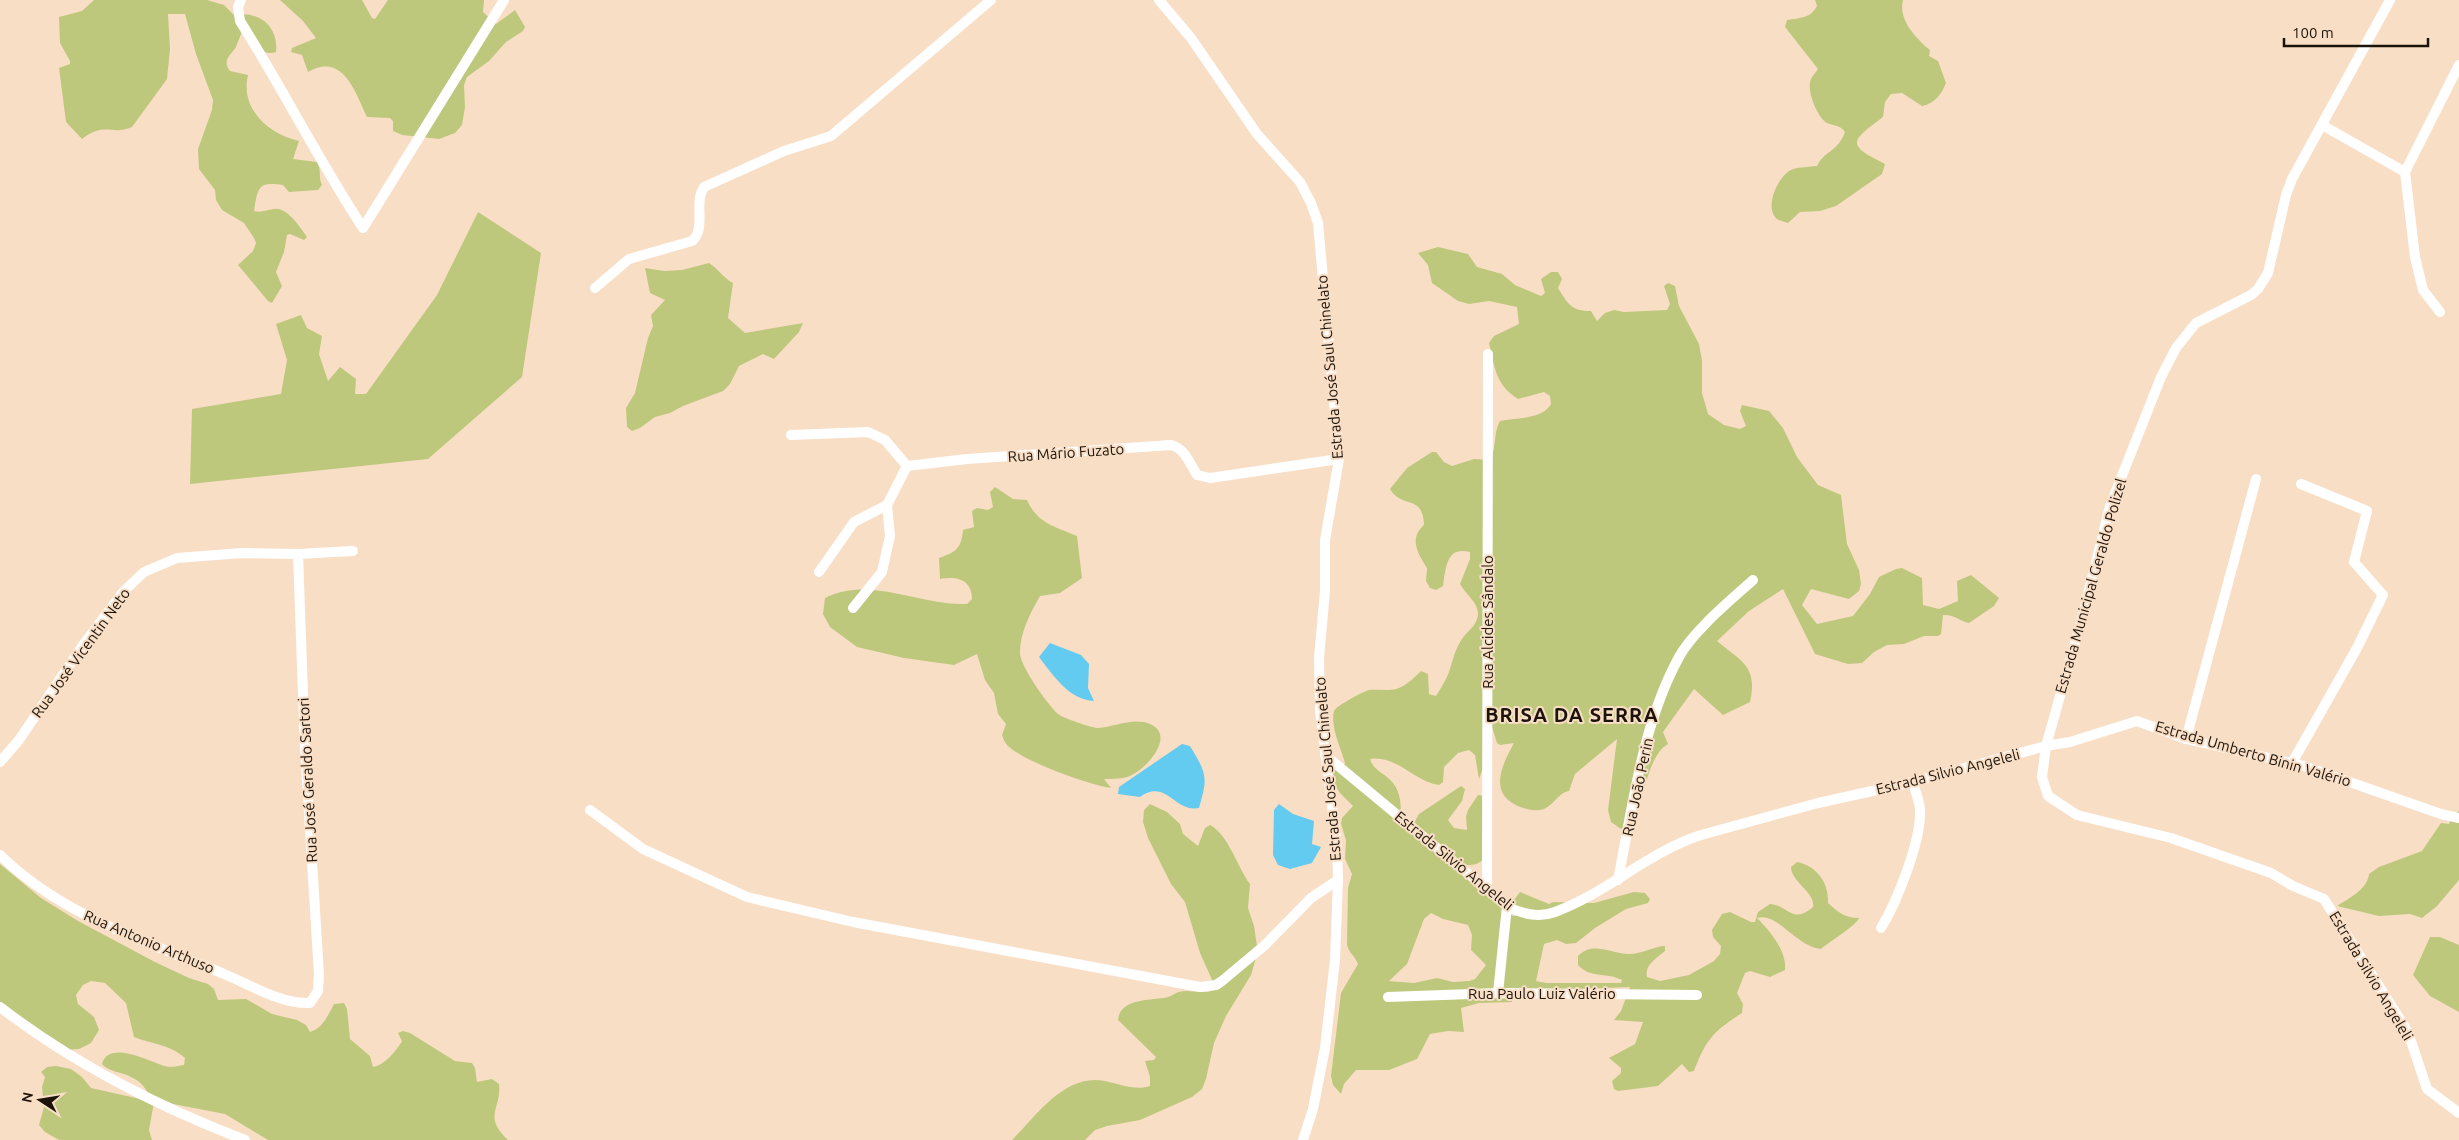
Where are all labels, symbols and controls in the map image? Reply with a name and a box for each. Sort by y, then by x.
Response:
scale bar [2284,15,2428,47]
text: 100 m [2292,24,2334,41]
street label: Estrada José Saul Chinelato [1313,274,1346,460]
street label: Rua Mário Fuzato [1007,440,1125,465]
street label: Estrada Municipal Geraldo Polizel [2052,476,2129,695]
street label: Rua Alcides Sândalo [1479,555,1496,689]
street label: Rua José Vicentin Neto [28,585,133,721]
street label: Estrada José Saul Chinelato [1311,676,1344,862]
street label: Rua José Geraldo Sartori [295,697,320,863]
district label: BRISA DA SERRA [1485,703,1659,726]
street label: Estrada Umberto Binin Valério [2153,717,2353,790]
street label: Rua João Perin [1619,736,1656,838]
street label: Estrada Silvio Angeleli [1874,745,2022,798]
street label: Estrada Silvio Angeleli [1392,808,1517,914]
street label: Rua Antonio Arthuso [81,906,217,977]
street label: Estrada Silvio Angeleli [2326,908,2417,1043]
street label: Rua Paulo Luiz Valério [1468,985,1616,1002]
north arrow [15,1075,65,1125]
text: N [18,1091,36,1104]

